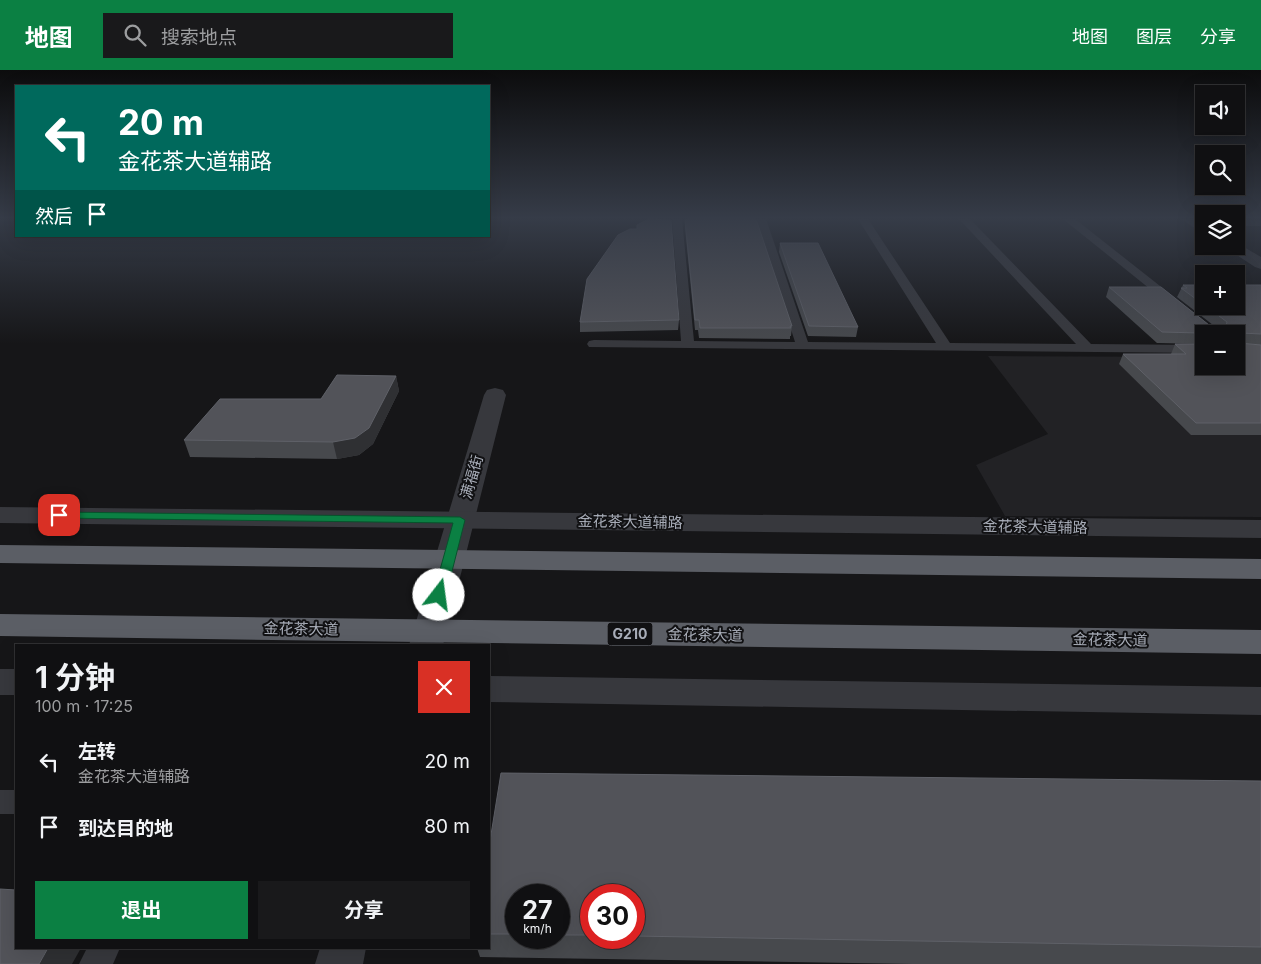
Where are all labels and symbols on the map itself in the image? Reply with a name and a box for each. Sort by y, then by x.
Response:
street label: 满福街 [456,453,487,501]
pin [38,494,80,536]
street label: 金花茶大道辅路 [577,511,683,532]
street label: 金花茶大道辅路 [982,516,1088,537]
position arrow [412,568,464,620]
street label: 金花茶大道 [263,618,339,639]
road number: G210 [608,622,652,646]
street label: 金花茶大道 [667,624,743,645]
street label: 金花茶大道 [1072,629,1148,650]
speed limit sign: 30 [580,884,645,949]

